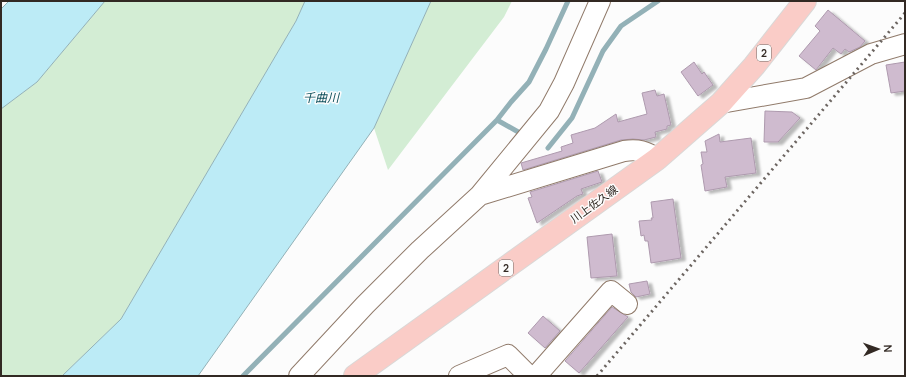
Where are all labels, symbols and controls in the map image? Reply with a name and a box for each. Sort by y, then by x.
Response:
road number: 2 [757,45,771,61]
water label: 千曲川 [303,89,341,106]
street label: 川上佐久線 [567,181,620,226]
road number: 2 [499,260,513,276]
north arrow [858,329,898,369]
text: N [881,344,896,353]

